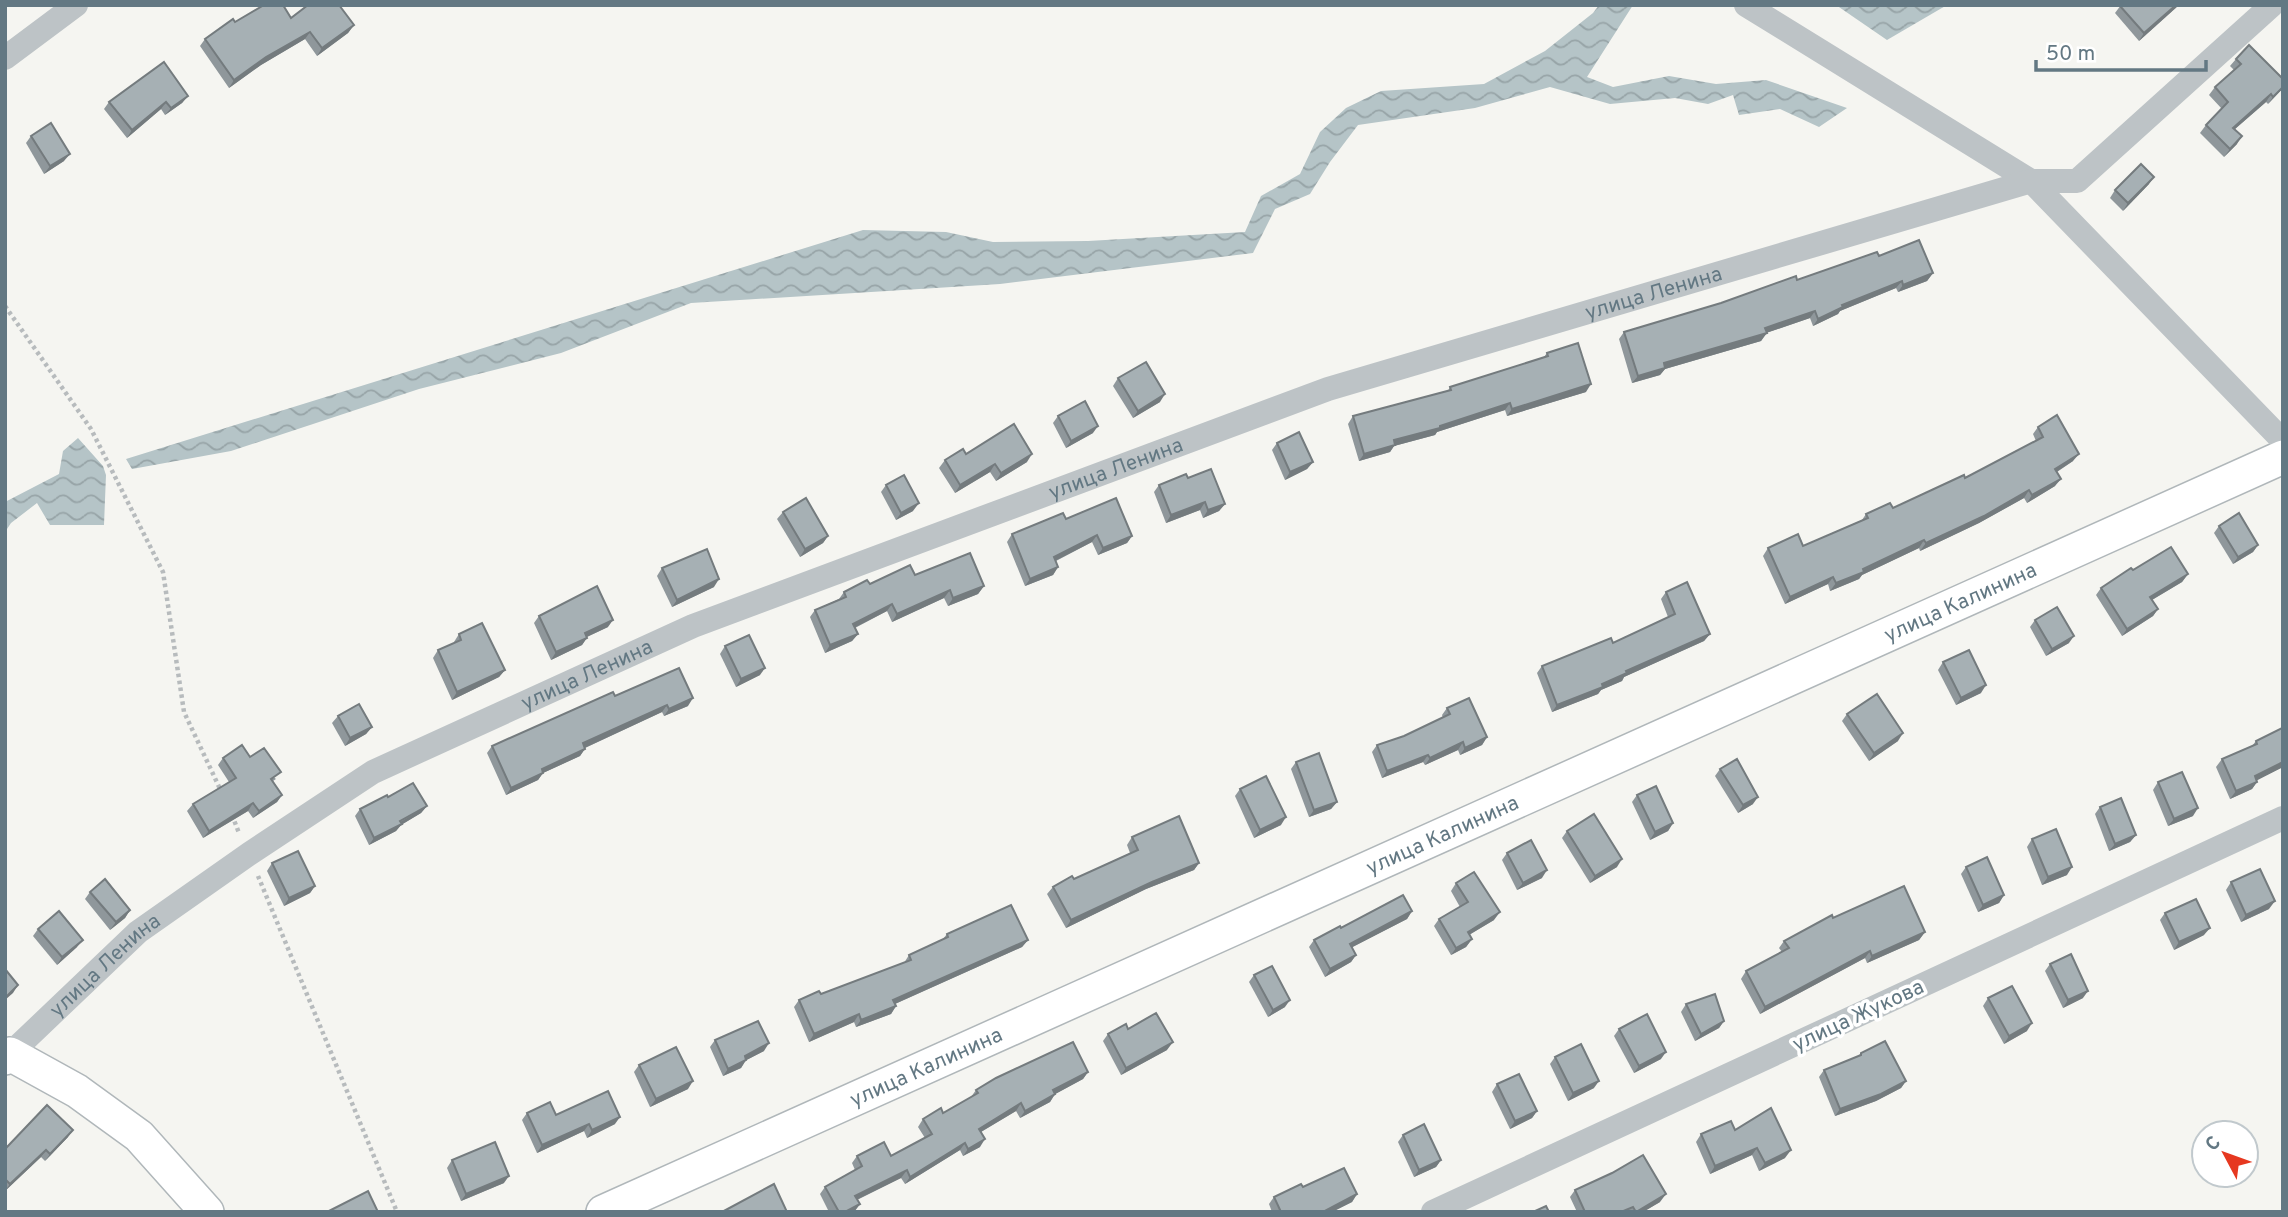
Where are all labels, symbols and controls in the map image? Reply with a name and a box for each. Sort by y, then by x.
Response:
scale bar [2036,28,2206,72]
text: 50 m [2046,41,2095,68]
street label: улица Ленина [1582,261,1726,327]
street label: улица Ленина [1045,432,1187,507]
street label: улица Калинина [1880,557,2041,649]
street label: улица Ленина [517,634,657,718]
street label: улица Калинина [1362,790,1523,882]
street label: улица Ленина [45,908,166,1024]
street label: улица Жукова [1788,974,1929,1059]
street label: улица Калинина [846,1022,1007,1114]
north arrow [2190,1119,2260,1189]
text: С [2201,1132,2227,1157]

